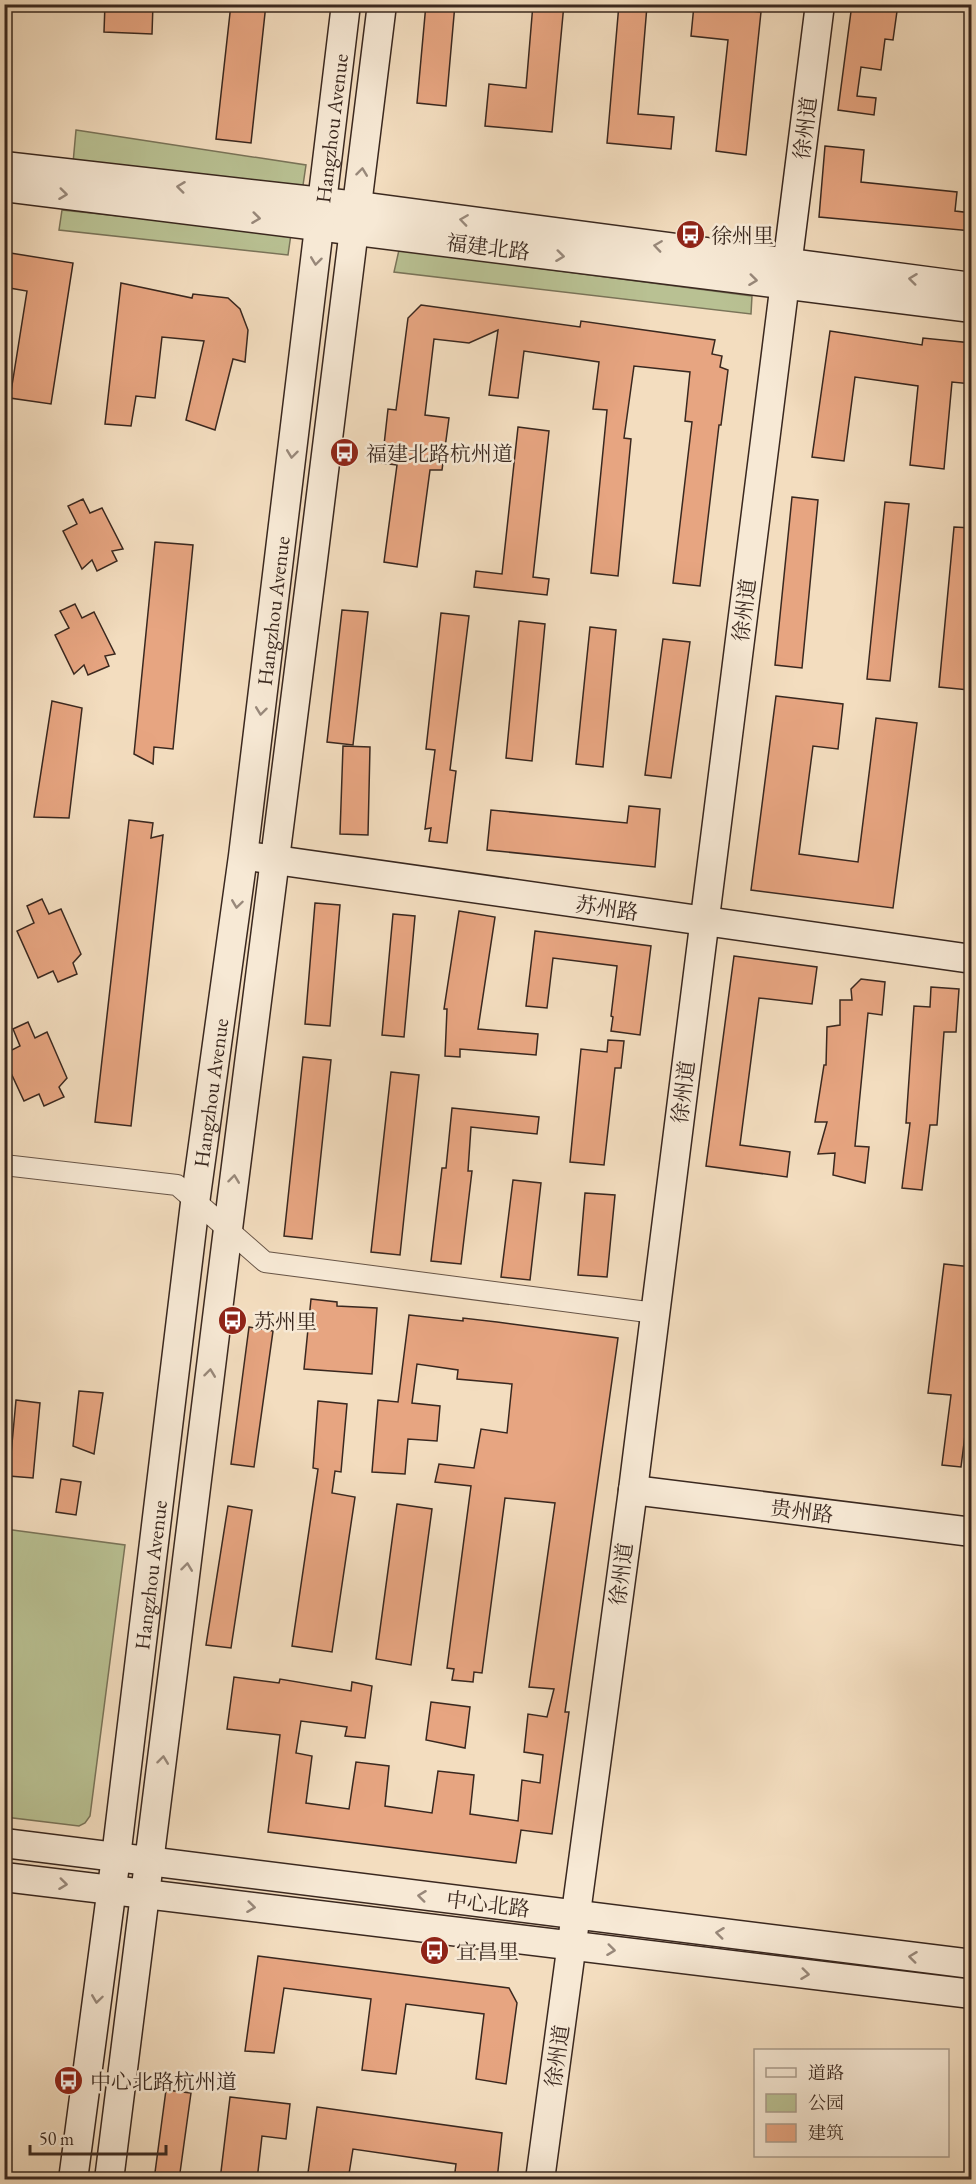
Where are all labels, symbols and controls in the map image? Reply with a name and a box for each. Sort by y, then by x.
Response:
street label: Hangzhou Avenue [309,52,353,204]
street label: 徐州道 [788,95,822,161]
one-way arrow [355,167,368,177]
one-way arrow [177,181,186,193]
one-way arrow [58,187,67,200]
one-way arrow [251,211,261,224]
one-way arrow [460,215,469,227]
bus stop icon: 徐州里 [674,219,706,251]
place label: 徐州里 [711,222,774,249]
street label: 福建北路 [445,228,531,266]
one-way arrow [653,240,662,253]
one-way arrow [555,249,564,261]
one-way arrow [310,256,322,265]
one-way arrow [748,273,758,286]
one-way arrow [909,274,918,286]
bus stop icon: 福建北路杭州道 [329,437,361,469]
place label: 福建北路杭州道 [366,440,513,467]
one-way arrow [286,450,299,459]
street label: Hangzhou Avenue [250,534,295,687]
street label: 徐州道 [727,577,761,643]
one-way arrow [255,706,268,715]
street label: 苏州路 [574,890,640,926]
one-way arrow [231,899,243,909]
street label: Hangzhou Avenue [187,1016,234,1169]
street label: 徐州道 [666,1059,700,1125]
one-way arrow [227,1175,240,1184]
bus stop icon: 苏州里 [217,1305,249,1337]
place label: 苏州里 [254,1308,317,1335]
one-way arrow [203,1368,216,1378]
street label: 贵州路 [769,1494,835,1528]
street label: Hangzhou Avenue [128,1499,172,1651]
street label: 徐州道 [604,1541,638,1607]
one-way arrow [180,1562,192,1571]
one-way arrow [156,1756,169,1765]
one-way arrow [58,1877,67,1890]
street label: 中心北路 [445,1885,531,1923]
one-way arrow [418,1890,427,1902]
one-way arrow [246,1900,255,1912]
one-way arrow [715,1927,725,1939]
bus stop icon: 宜昌里 [419,1935,451,1967]
place label: 宜昌里 [456,1938,519,1965]
one-way arrow [607,1944,616,1956]
one-way arrow [909,1951,918,1964]
one-way arrow [800,1967,809,1979]
one-way arrow [91,1994,103,2004]
street label: 徐州道 [539,2023,575,2089]
legend [754,2049,949,2157]
text: 道路 [808,2061,844,2084]
bus stop icon: 中心北路杭州道 [53,2065,85,2097]
place label: 中心北路杭州道 [90,2068,237,2095]
text: 公园 [808,2091,844,2114]
scale bar [30,2118,166,2156]
text: 建筑 [808,2121,844,2144]
text: 50 m [39,2127,74,2150]

